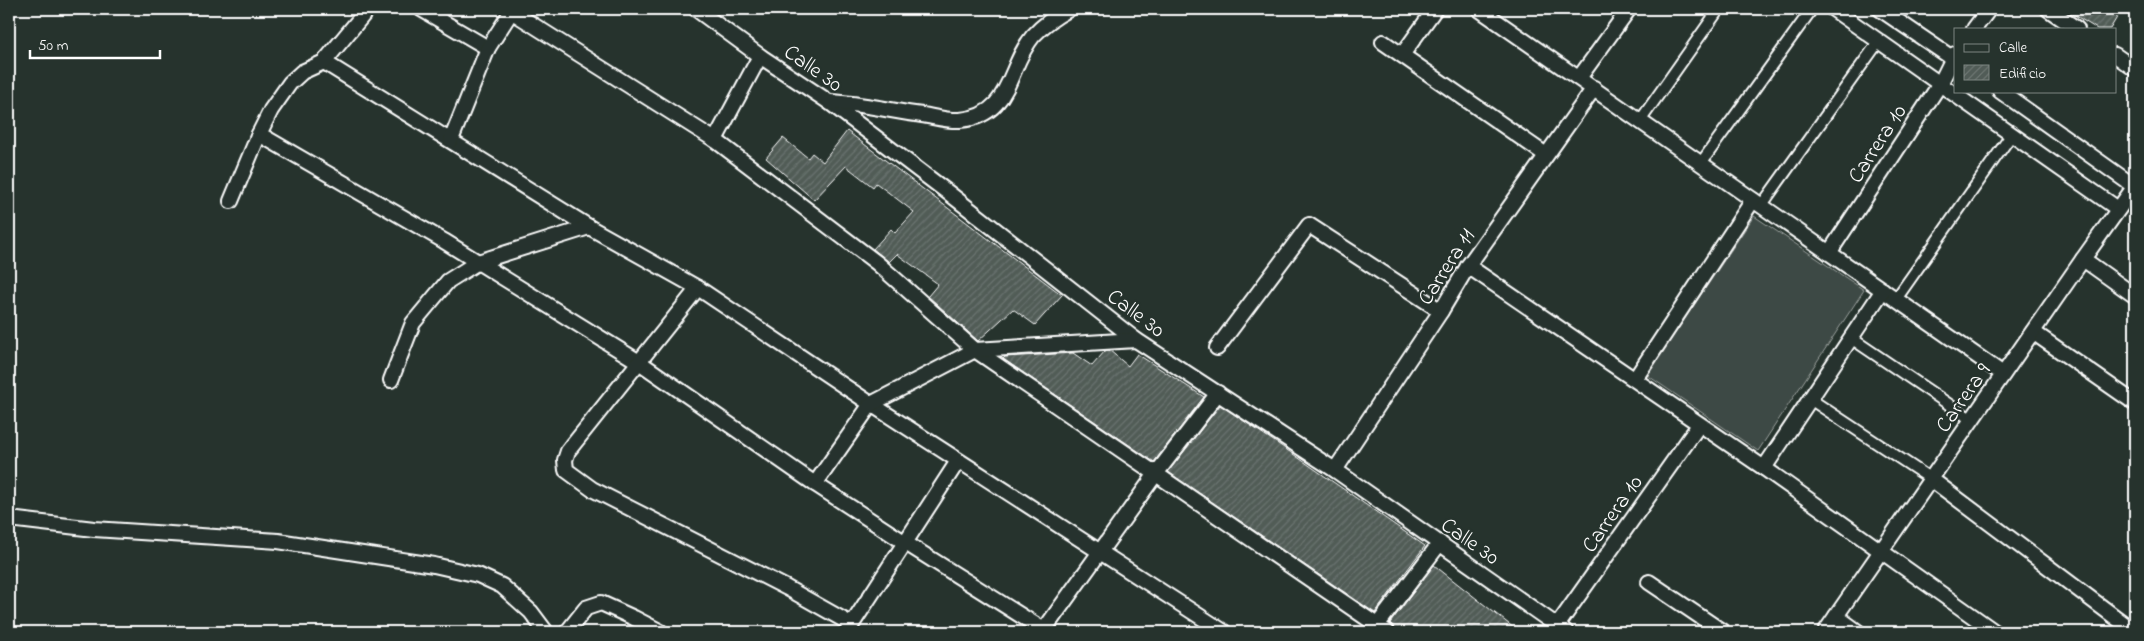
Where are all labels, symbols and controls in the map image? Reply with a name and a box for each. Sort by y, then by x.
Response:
scale bar [30,28,160,60]
legend [1954,28,2116,92]
text: 50 m [38,35,69,57]
text: Calle [1999,37,2027,59]
street label: Calle 30 [776,38,848,101]
text: Edificio [1999,63,2046,85]
street label: Carrera 10 [1841,99,1916,190]
street label: Carrera 11 [1411,223,1484,312]
street label: Calle 30 [1099,282,1171,347]
street label: Carrera 9 [1929,357,2000,440]
street label: Carrera 10 [1575,469,1652,560]
street label: Calle 30 [1433,511,1505,574]

